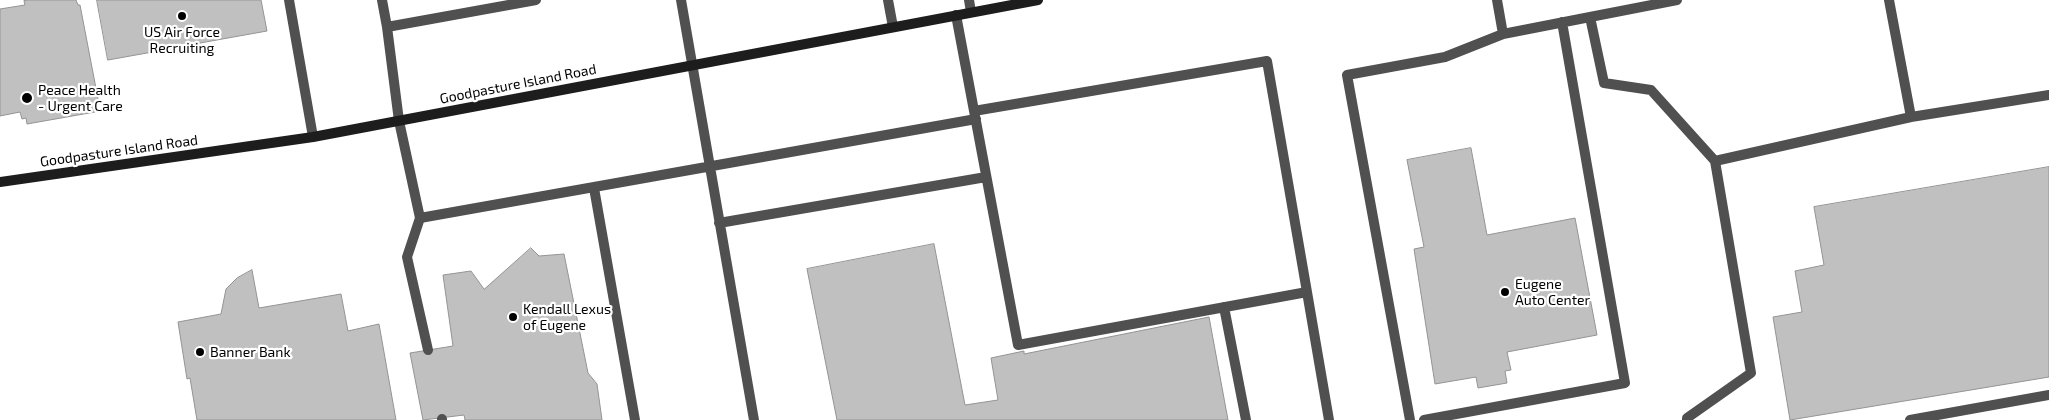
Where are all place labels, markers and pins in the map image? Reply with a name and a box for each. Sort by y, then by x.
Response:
marker: US Air Force Recruiting [176,10,188,22]
place label: US Air Force Recruiting [144,24,220,56]
place label: Peace Health - Urgent Care [38,82,123,114]
marker: Peace Health - Urgent Care [20,91,34,105]
place label: Eugene Auto Center [1515,276,1590,308]
marker: Eugene Auto Center [1499,286,1511,298]
place label: Kendall Lexus of Eugene [523,301,611,334]
marker: Kendall Lexus of Eugene [507,311,519,323]
place label: Banner Bank [210,344,291,360]
marker: Banner Bank [194,346,206,358]

